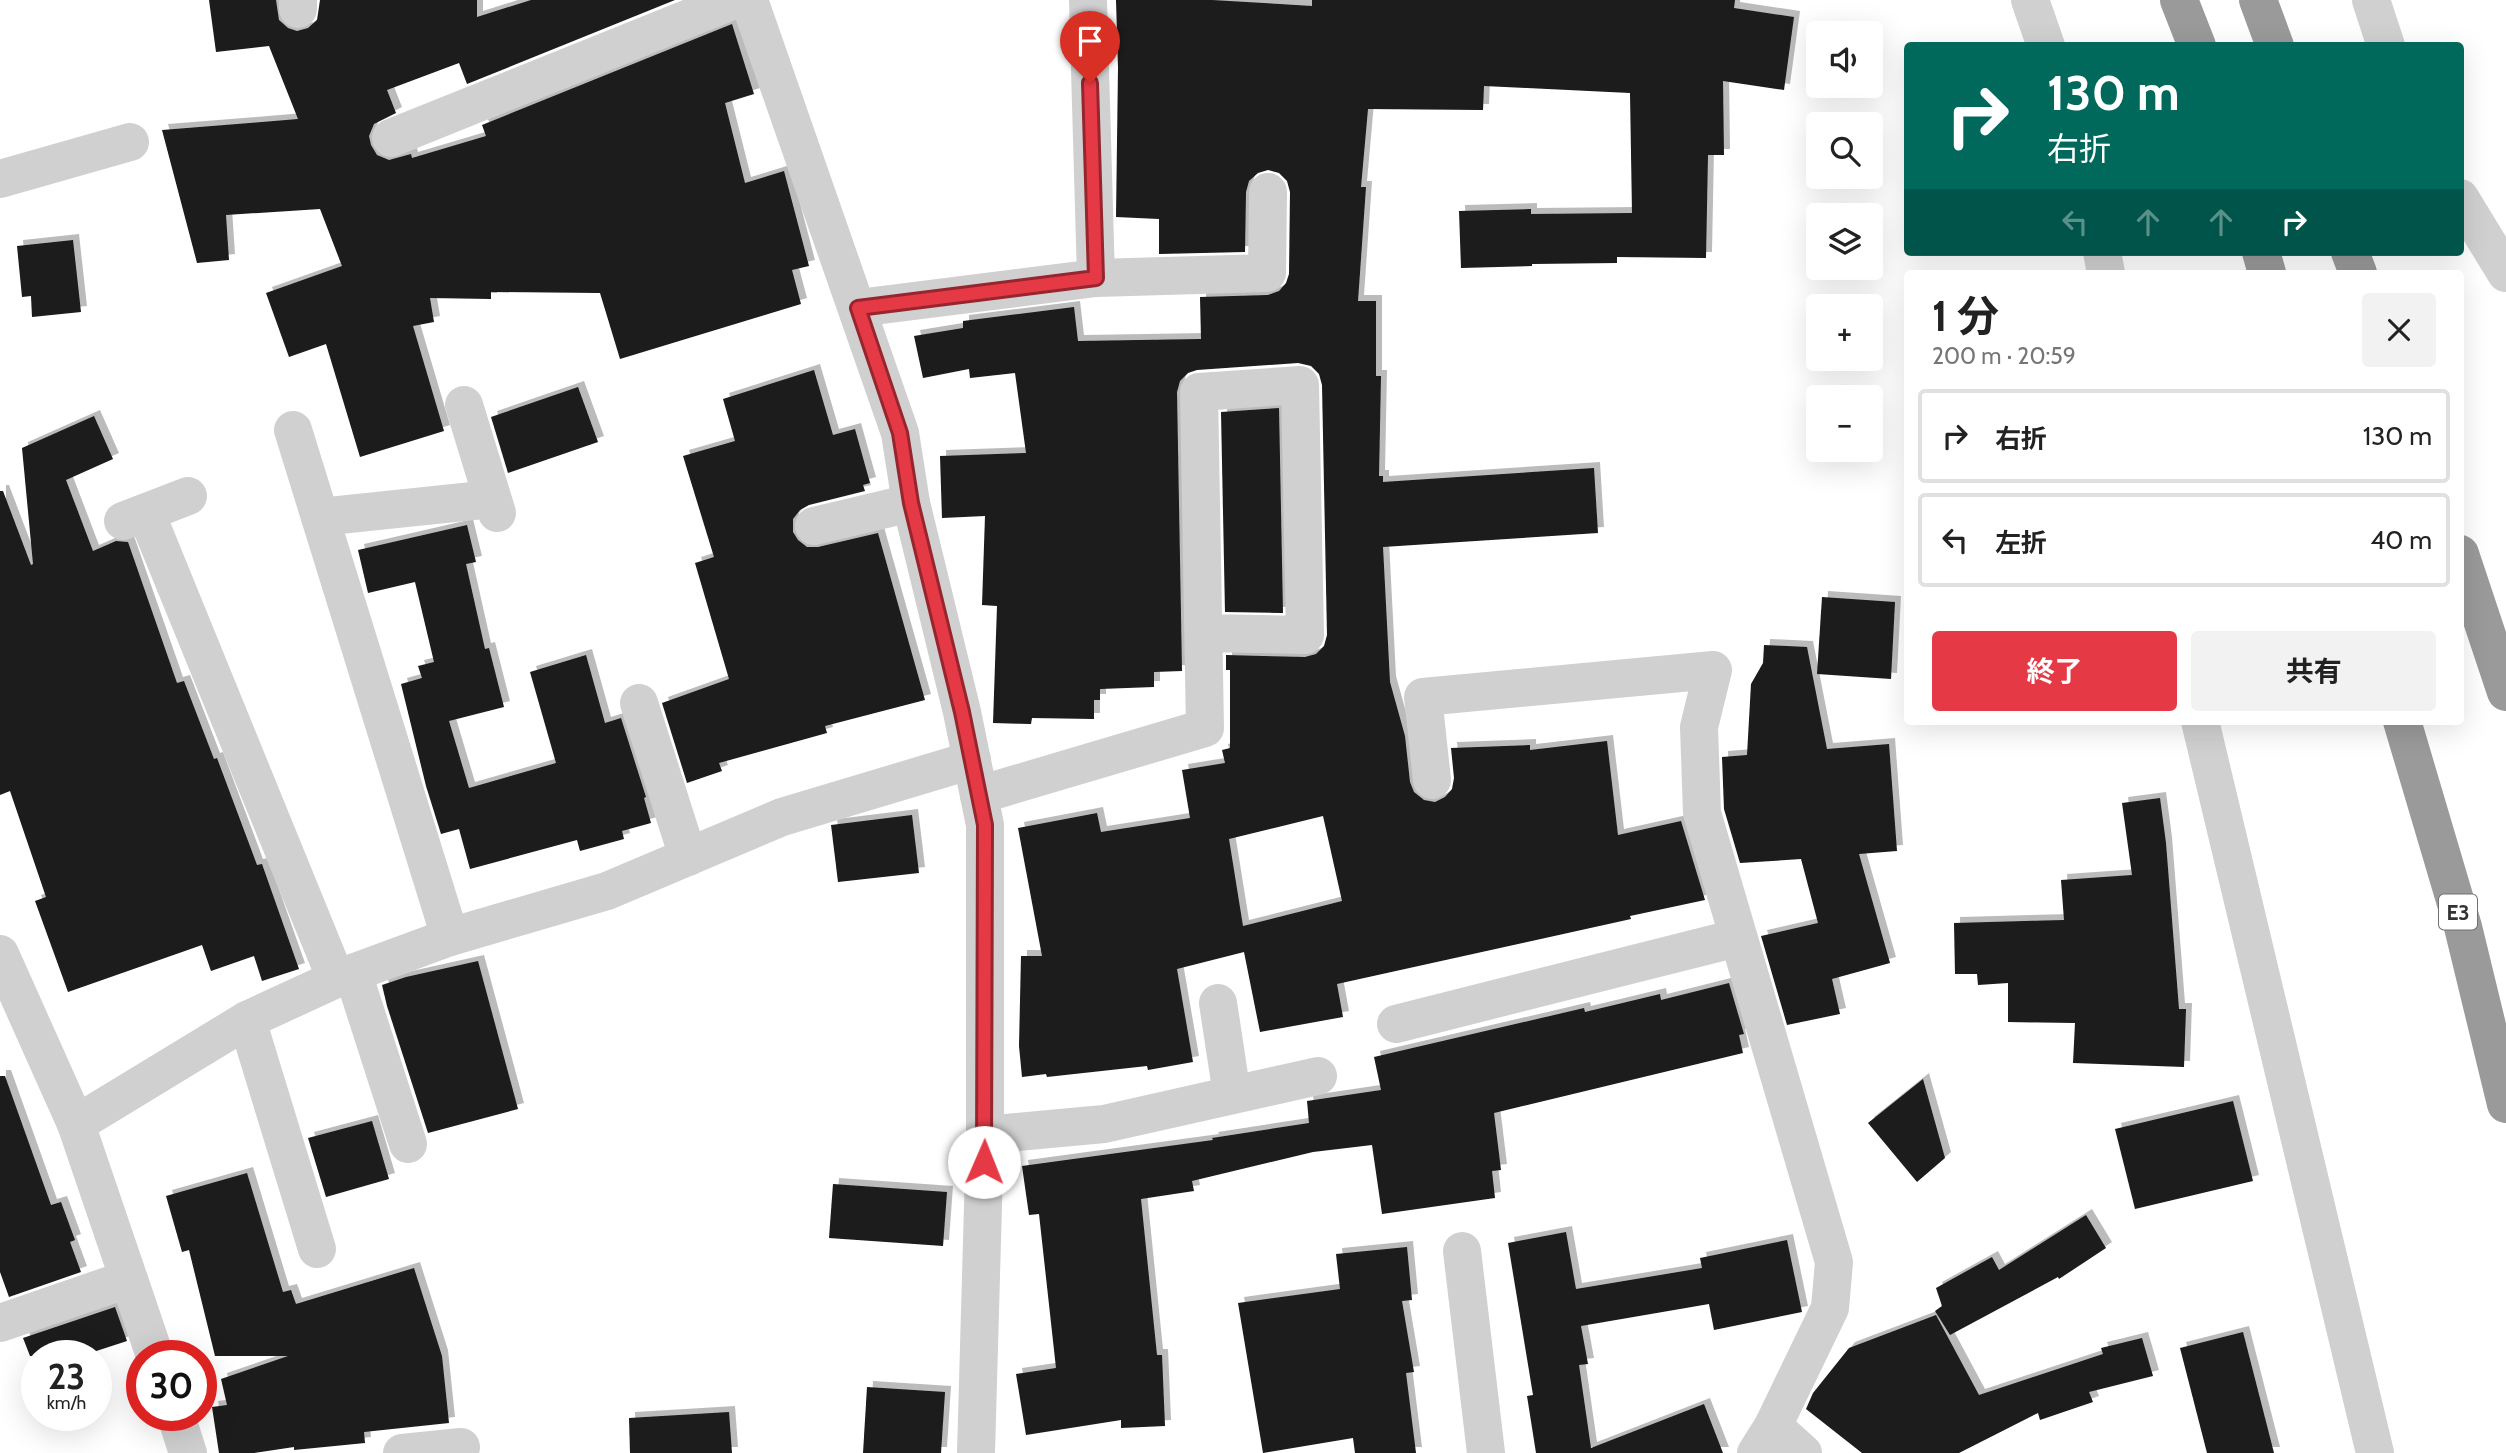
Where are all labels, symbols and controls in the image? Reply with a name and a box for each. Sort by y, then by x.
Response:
pin [1060,11,1120,83]
map controls [1806,21,1883,462]
button: sound [1806,21,1883,98]
icon: arrive [1071,22,1109,60]
text: 130 m [2047,63,2180,122]
icon: right [1932,70,2023,161]
button: search [1806,112,1883,189]
text: 右折 [2047,129,2111,168]
button: layers [1806,203,1883,280]
icon: left [2056,203,2094,241]
icon: ahead [2129,203,2167,241]
icon: ahead [2202,203,2240,241]
icon: right [2275,203,2313,241]
text: 1 分 [1932,290,1999,342]
button: close [2362,293,2436,367]
button: + [1806,294,1883,371]
text: 200 m · 20:59 [1932,342,2076,370]
button: − [1806,385,1883,462]
icon: right [1936,417,1974,455]
text: 130 m [2363,420,2432,452]
text: 右折 [1995,423,2047,455]
icon: left [1936,521,1974,559]
text: 40 m [2370,524,2432,556]
text: 左折 [1995,527,2047,559]
button: 終了 [1932,631,2177,711]
button: 共有 [2191,631,2436,711]
road number: E3 [2439,894,2477,930]
position arrow [947,1125,1021,1199]
speed limit sign: 30 [126,1340,217,1431]
text: 23 [48,1355,85,1398]
text: km/h [47,1392,86,1414]

